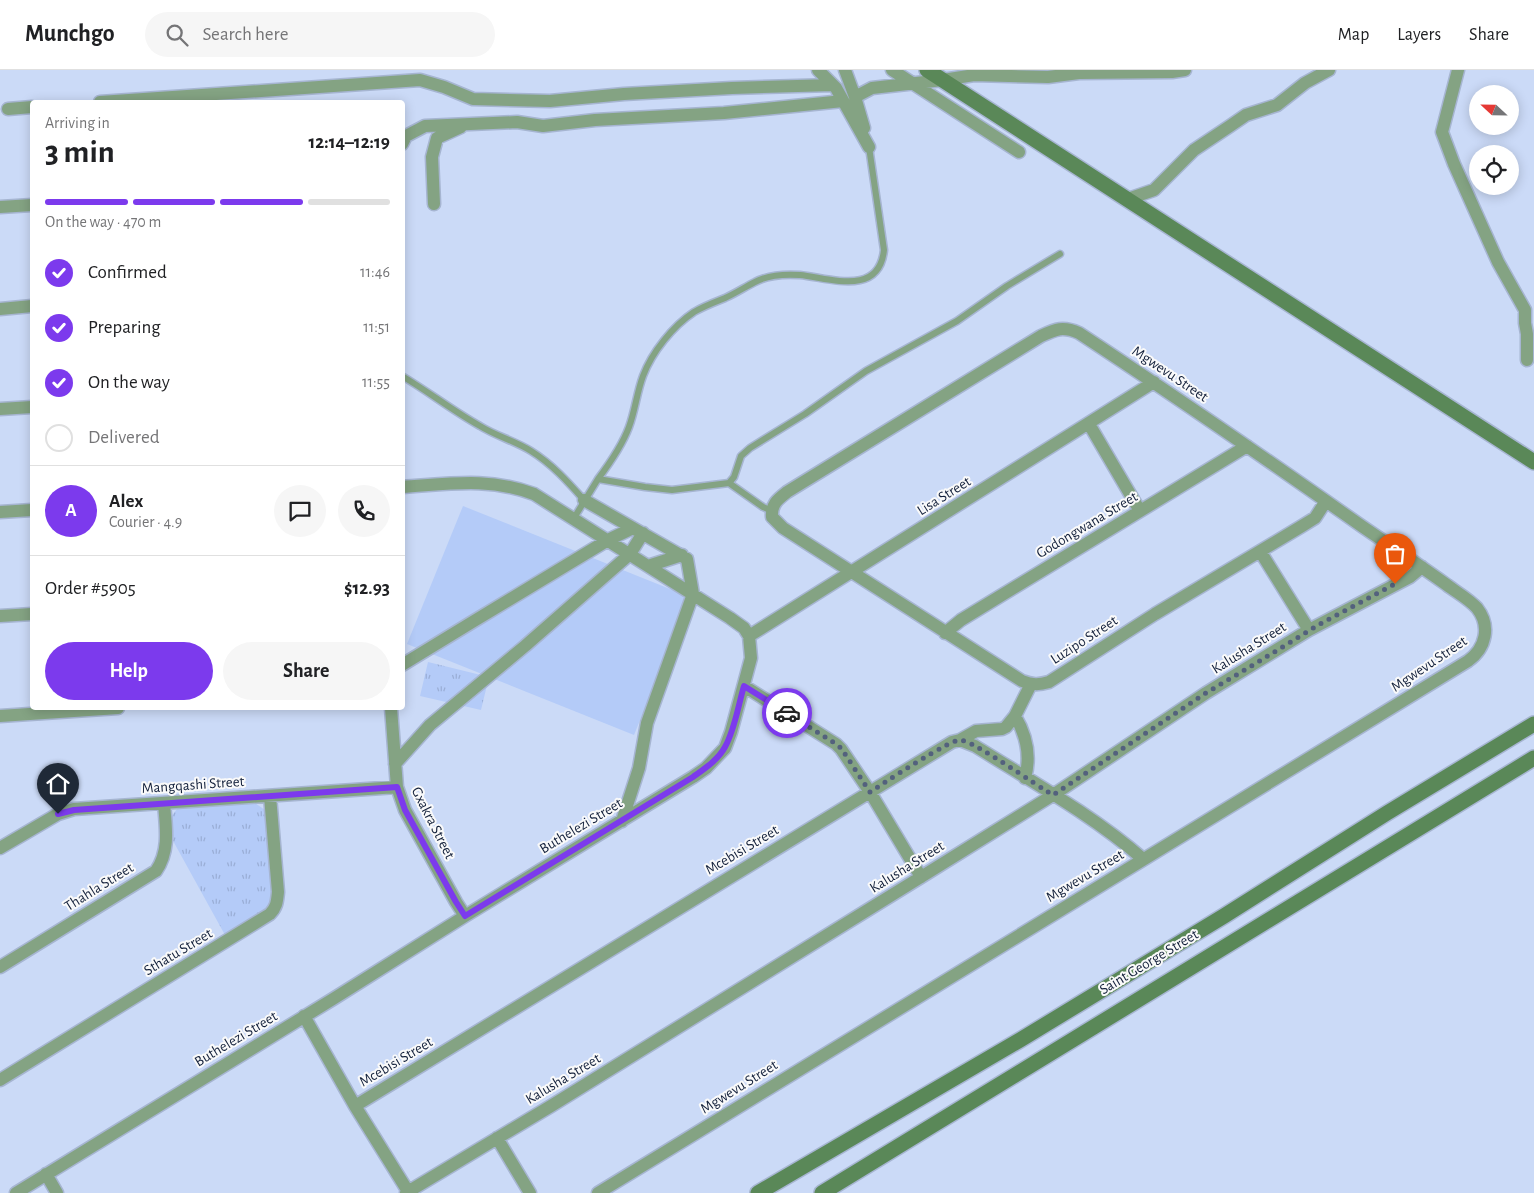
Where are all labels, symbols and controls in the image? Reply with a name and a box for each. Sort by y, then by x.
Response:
search box [145,12,495,57]
icon: search [163,21,191,49]
text: Munchgo [25,22,115,46]
text: Search here [203,25,288,44]
text: Map [1338,26,1369,44]
text: Layers [1397,26,1441,44]
text: Share [1469,26,1509,44]
north arrow [1469,85,1519,135]
map controls [1469,85,1519,195]
text: Arriving in [45,115,110,131]
text: 12:14–12:19 [309,133,390,152]
text: 3 min [45,136,115,168]
button: locate [1469,145,1519,195]
text: On the way · 470 m [45,214,161,230]
icon: check [45,259,73,287]
text: Confirmed [88,263,167,282]
text: 11:46 [360,264,390,280]
icon: check [45,314,73,342]
text: Preparing [88,318,161,337]
text: 11:51 [363,319,390,335]
street label: Mgwevu Street [1129,343,1211,405]
icon: check [45,369,73,397]
text: On the way [88,373,170,392]
text: 11:55 [362,374,390,390]
text: Delivered [88,428,160,447]
street label: Lisa Street [915,474,974,518]
button: chat [274,485,326,537]
button: phone [338,485,390,537]
street label: Godongwana Street [1034,489,1140,561]
text: Alex [109,492,143,511]
text: A [65,501,77,520]
text: Courier · 4.9 [109,514,182,530]
pin [1374,533,1416,584]
icon: bag [1381,540,1409,568]
text: Order #5905 [45,579,136,598]
text: $12.93 [344,579,390,598]
street label: Luzipo Street [1048,613,1120,667]
street label: Kalusha Street [1209,619,1289,677]
street label: Mgwevu Street [1388,633,1470,695]
button: Help [45,642,213,700]
button: Share [223,642,390,700]
courier [762,688,812,738]
icon: car [773,699,801,727]
pin [37,763,79,814]
icon: home [44,770,72,798]
street label: Mangqashi Street [141,774,245,796]
street label: Gxakra Street [409,785,458,862]
street label: Buthelezi Street [537,795,625,856]
street label: Mcebisi Street [703,822,781,878]
street label: Kalusha Street [867,838,947,896]
street label: Mgwevu Street [1044,847,1127,905]
street label: Thahla Street [62,860,136,914]
street label: Sthatu Street [141,926,215,978]
street label: Saint George Street [1097,927,1201,997]
street label: Buthelezi Street [192,1008,280,1069]
street label: Mcebisi Street [357,1034,435,1090]
street label: Kalusha Street [523,1051,603,1107]
street label: Mgwevu Street [698,1057,780,1117]

